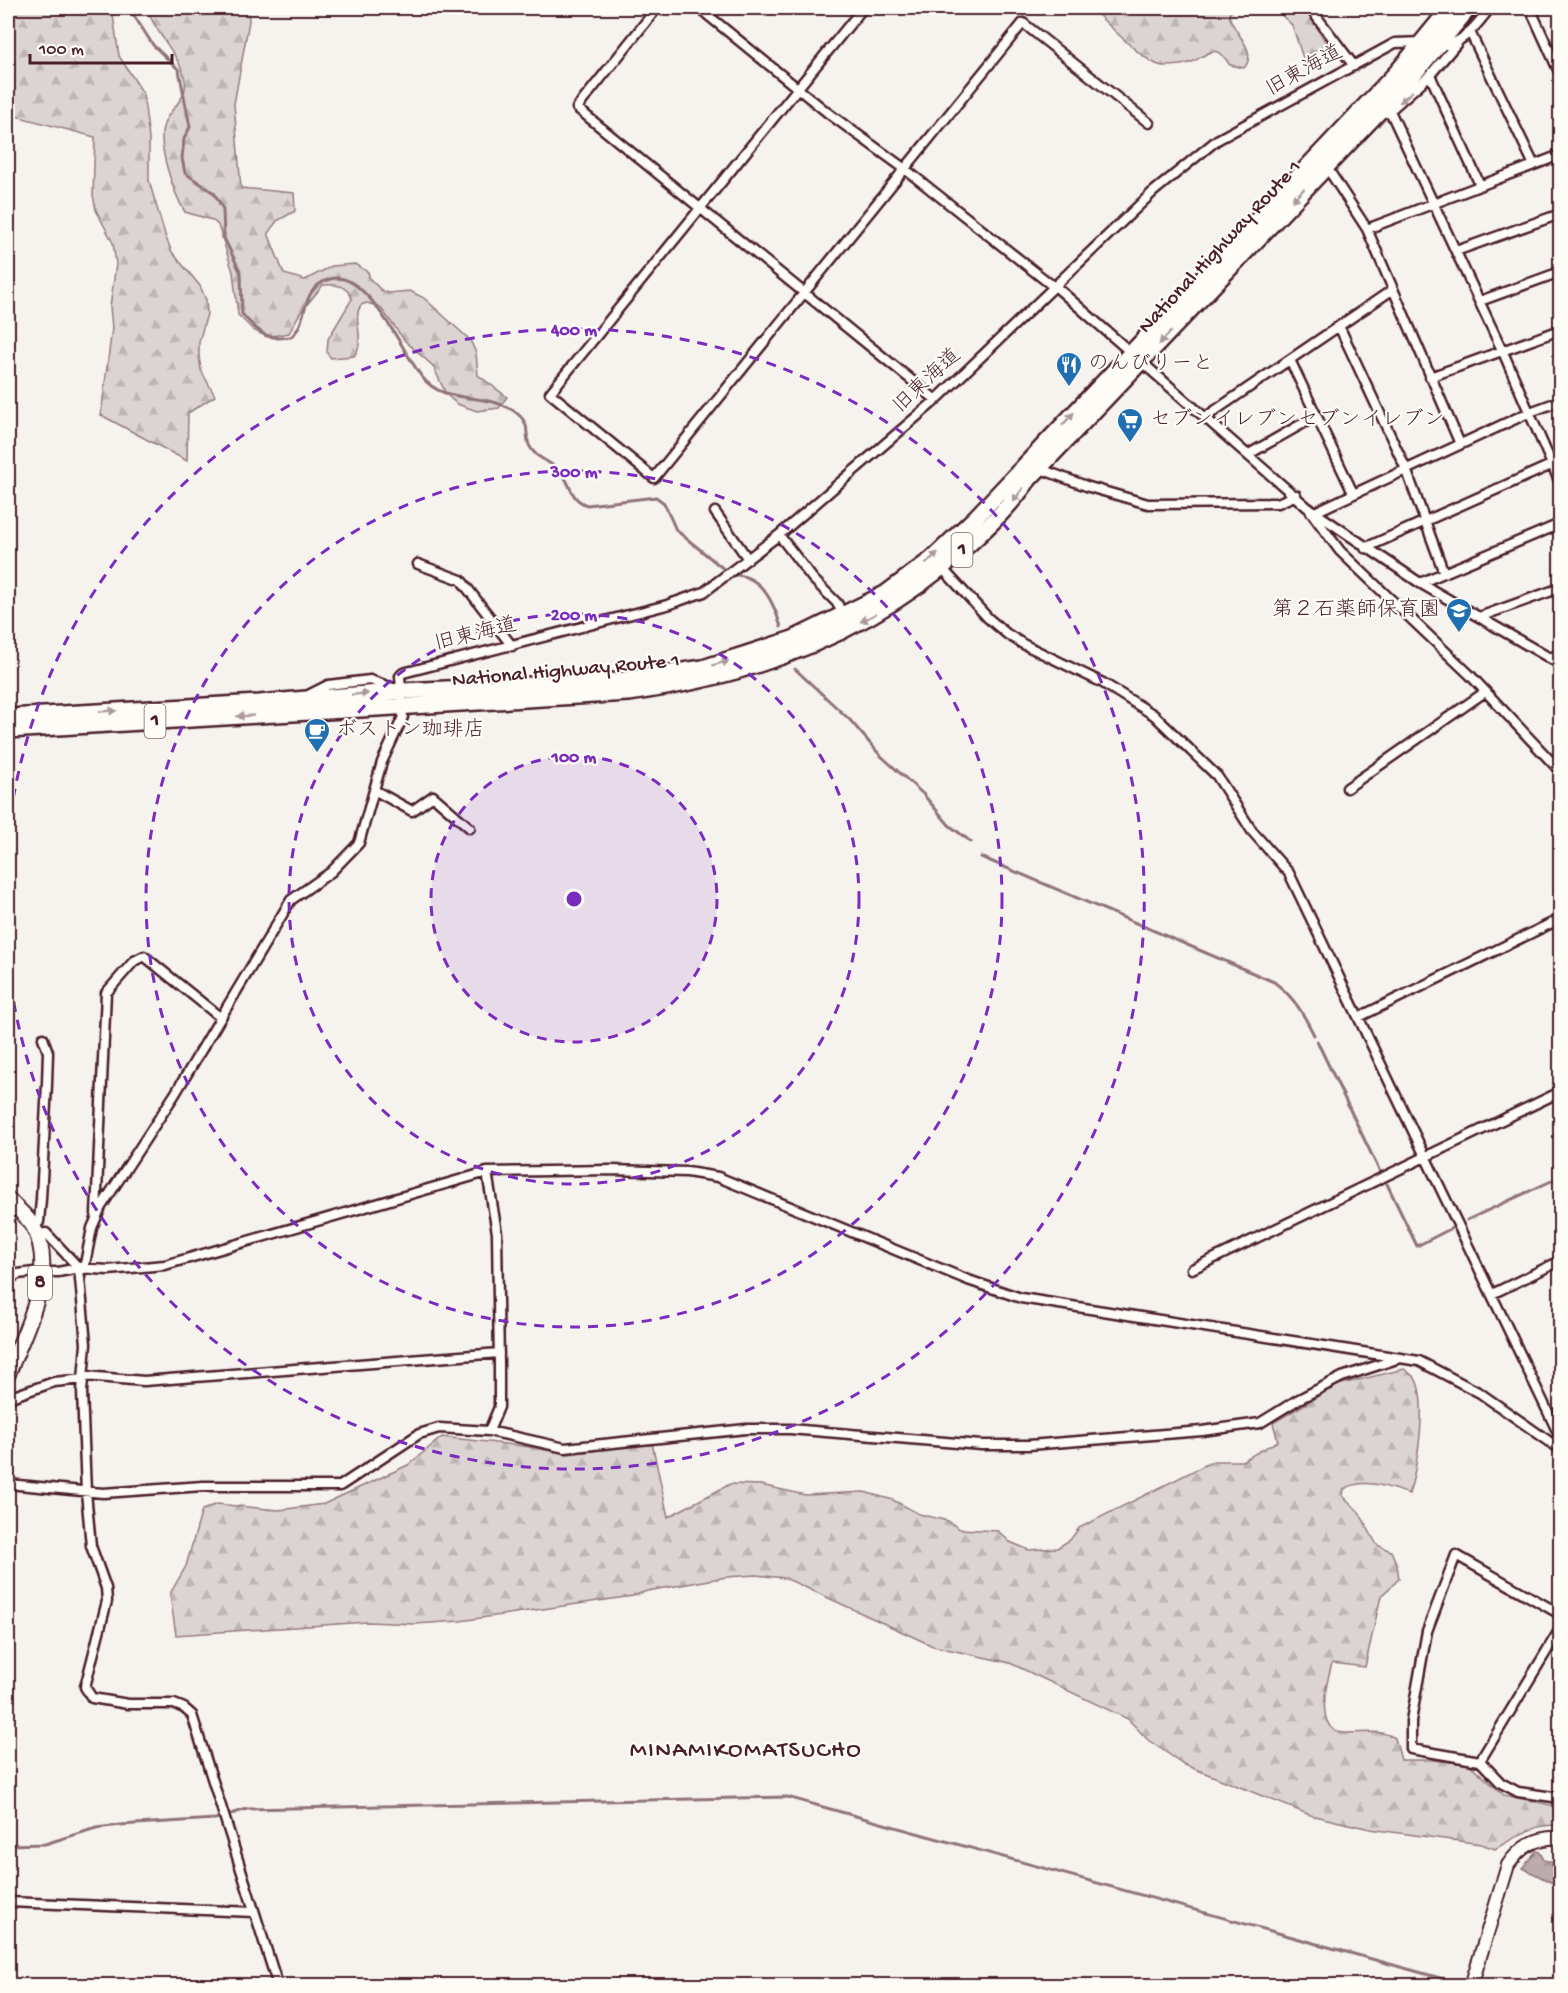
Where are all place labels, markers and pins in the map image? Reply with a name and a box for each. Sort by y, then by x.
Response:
restaurant icon: のんびりーと [1054,350,1084,388]
place label: のんびりーと [1088,353,1213,378]
supermarket icon: セブンイレブンセブンイレブン [1115,406,1145,444]
place label: セブンイレブンセブンイレブン [1150,408,1444,434]
school or university icon: 第２石薬師保育園 [1444,596,1474,634]
place label: 第２石薬師保育園 [1272,597,1440,624]
cafe icon: ボストン珈琲店 [302,716,332,754]
place label: ボストン珈琲店 [336,717,485,744]
centre of rings [564,889,584,909]

